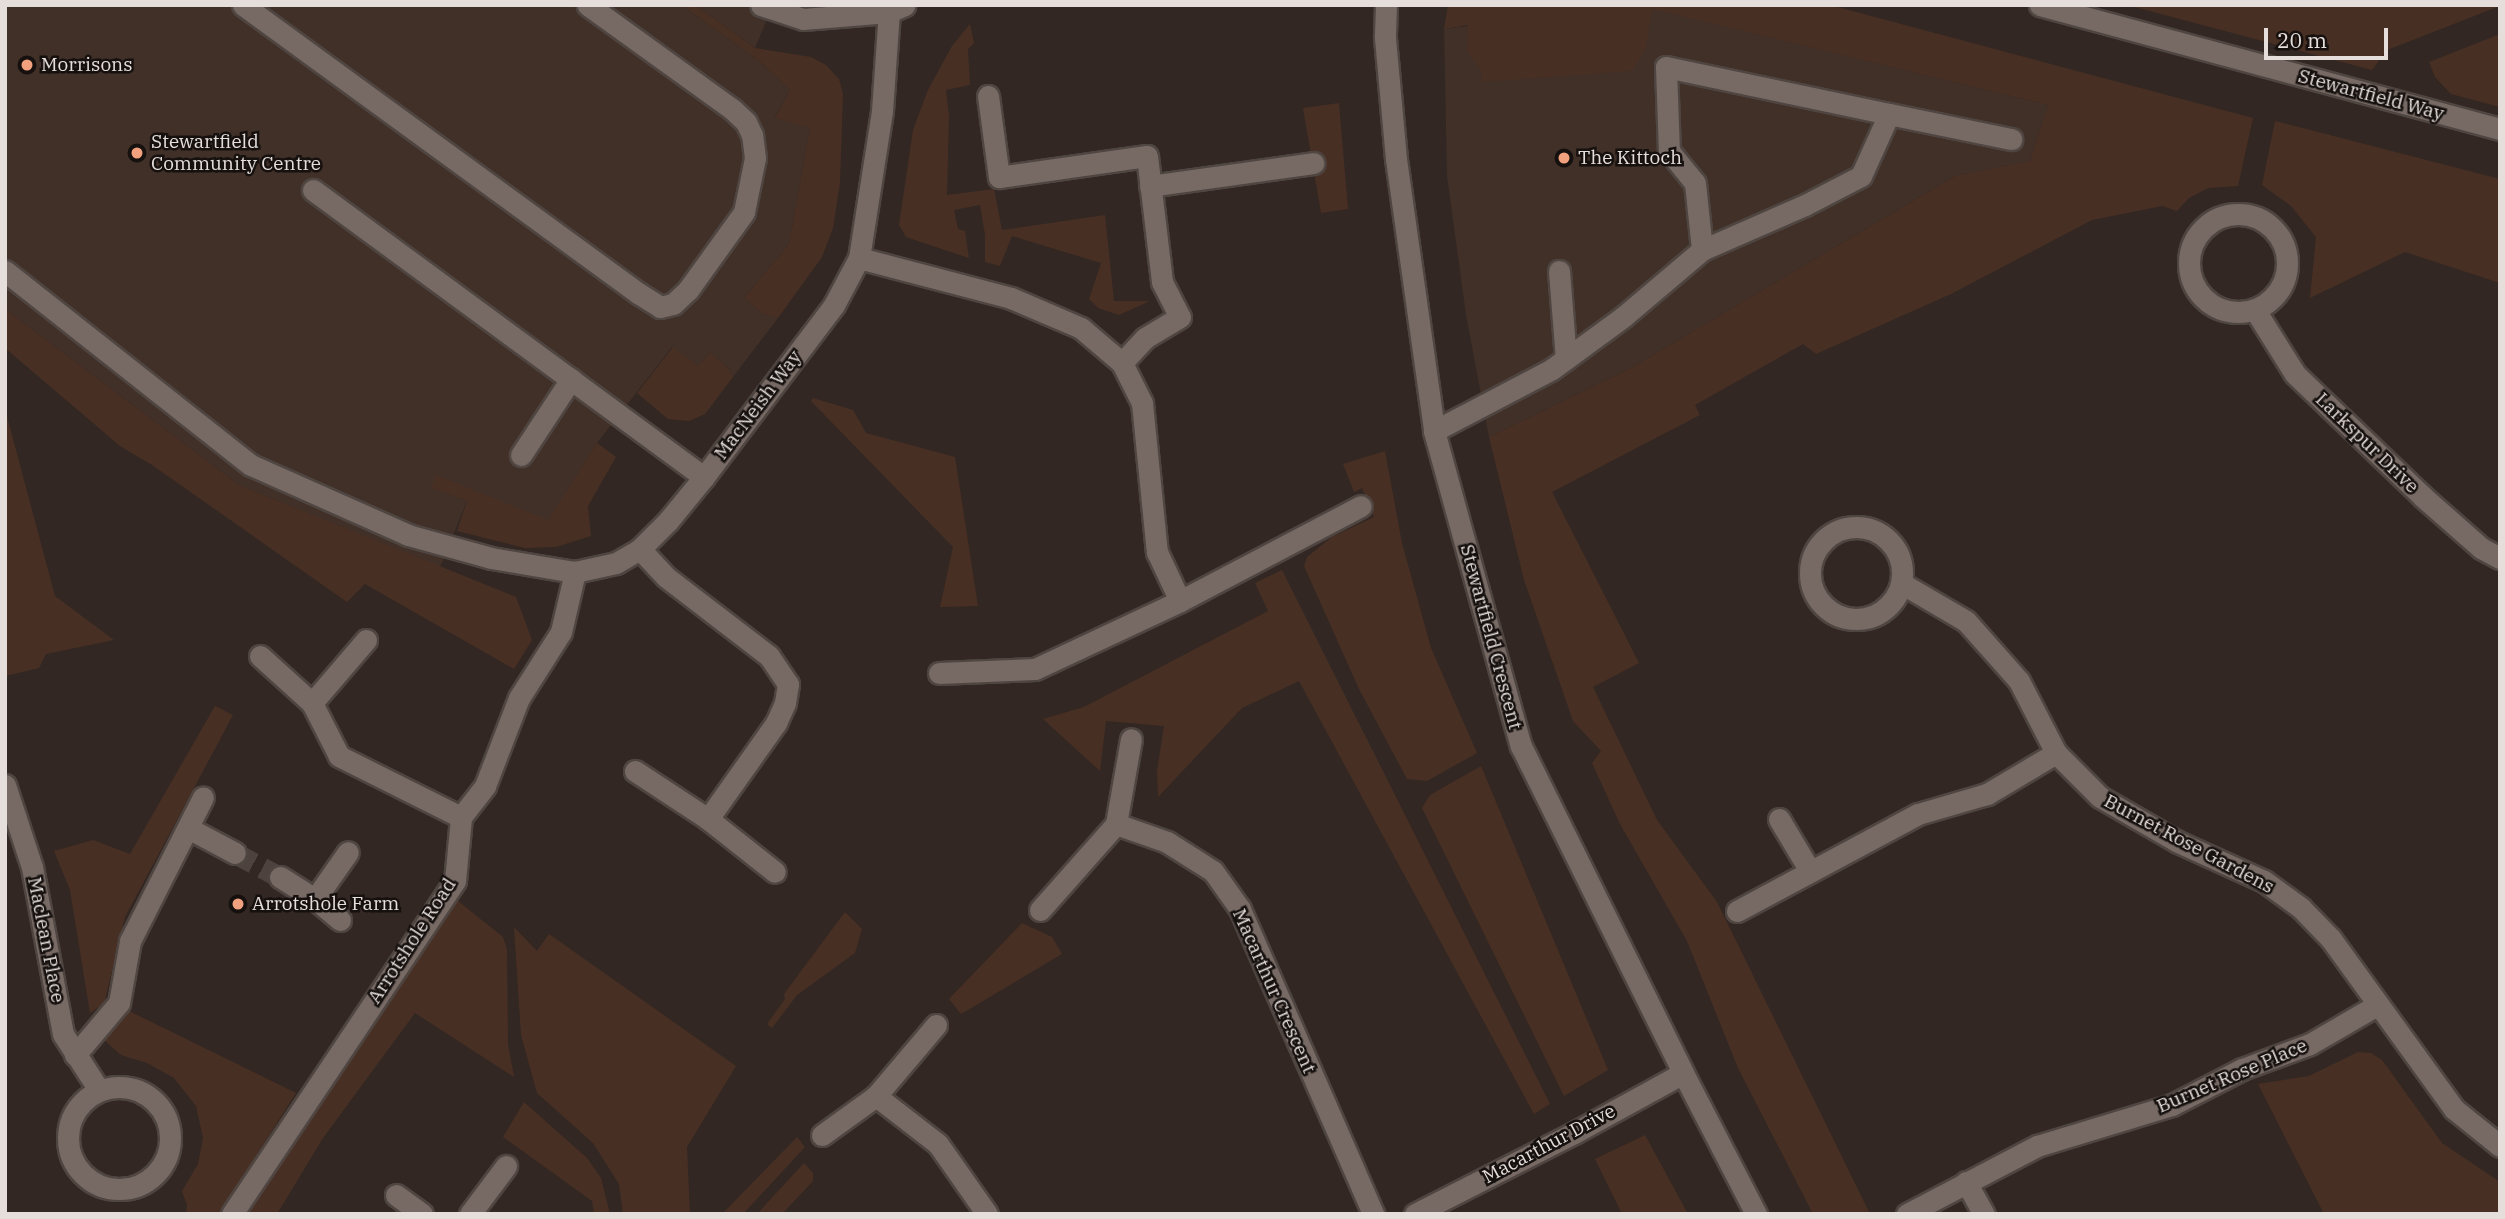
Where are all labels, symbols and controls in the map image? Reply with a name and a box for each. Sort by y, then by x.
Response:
scale bar [2267,14,2391,58]
text: 20 m [2277,26,2327,54]
place label: Morrisons [41,54,133,76]
marker: Morrisons [19,57,35,73]
street label: Stewartfield Way [2296,65,2446,125]
place label: Stewartfield Community Centre [151,131,321,175]
marker: Stewartfield Community Centre [129,145,145,161]
place label: The Kittoch [1578,147,1682,169]
marker: The Kittoch [1556,150,1572,166]
street label: MacNeish Way [710,346,806,464]
street label: Larkspur Drive [2311,388,2423,498]
street label: Stewartfield Crescent [1455,542,1527,732]
street label: Burnet Rose Gardens [2100,790,2278,898]
street label: Arrotshole Road [363,874,461,1008]
street label: Maclean Place [23,875,69,1005]
place label: Arrotshole Farm [252,893,399,915]
marker: Arrotshole Farm [230,896,246,912]
street label: Macarthur Crescent [1228,905,1320,1077]
street label: Burnet Rose Place [2153,1034,2311,1118]
street label: Macarthur Drive [1479,1099,1619,1189]

